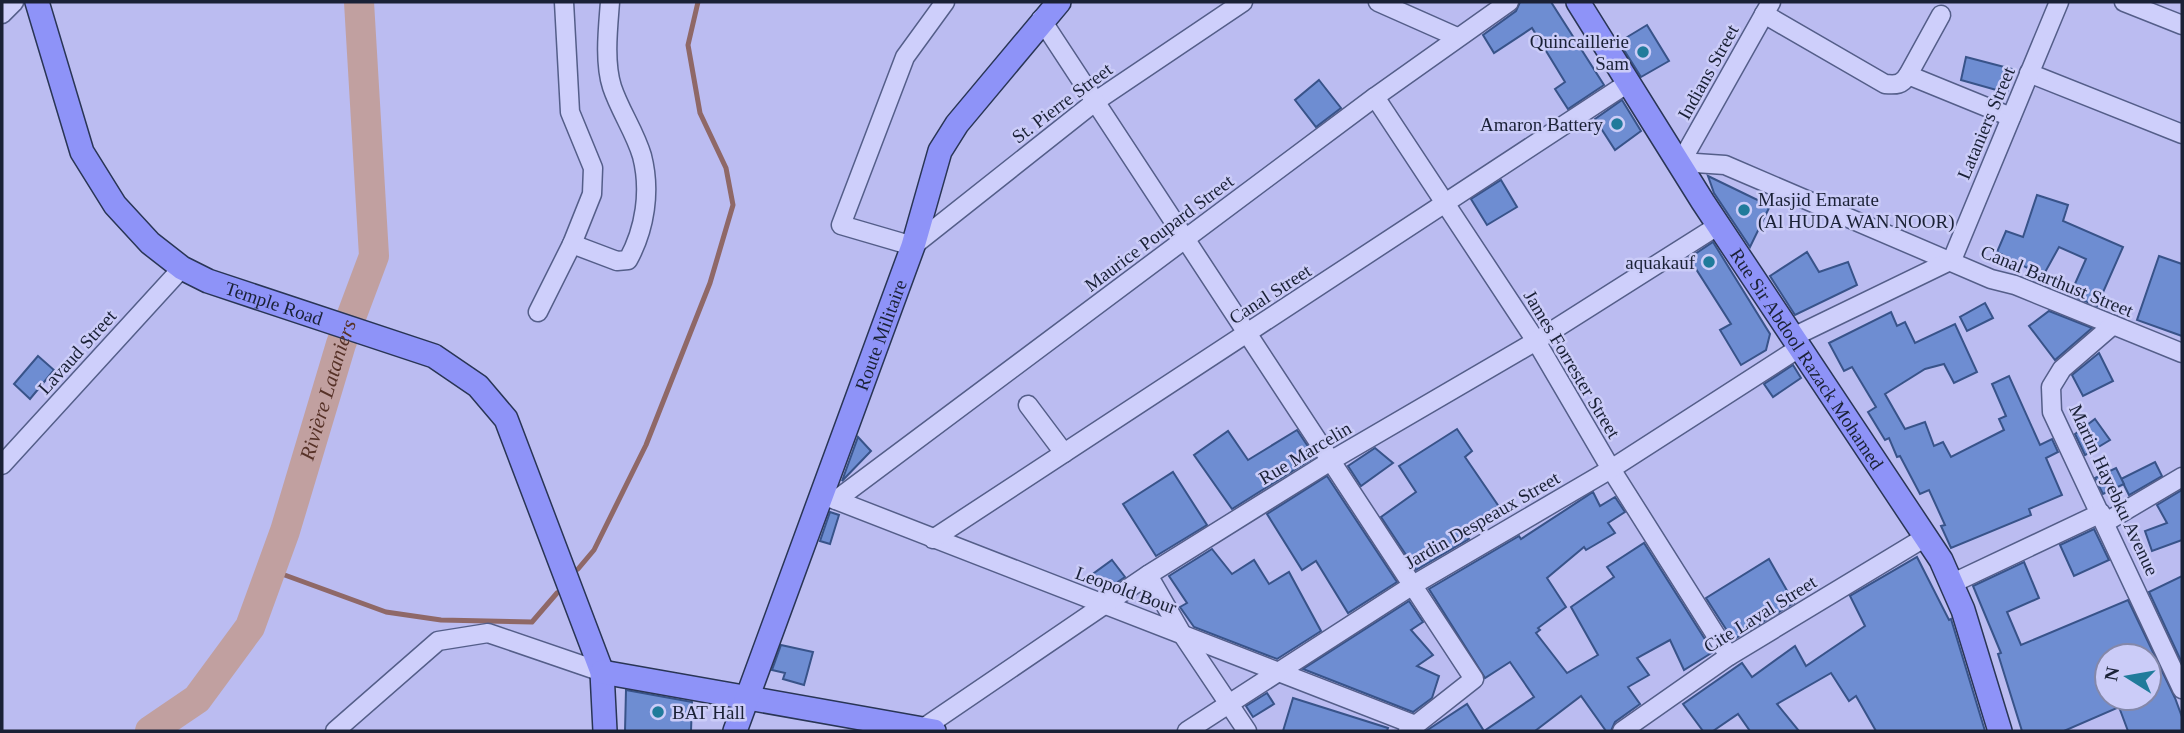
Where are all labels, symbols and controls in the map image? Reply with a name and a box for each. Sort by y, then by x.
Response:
street label: Indians Street [1673,20,1743,123]
place label: Quincaillerie Sam [1530,31,1629,74]
marker: Quincaillerie Sam [1635,44,1651,60]
street label: St. Pierre Street [1008,58,1117,147]
street label: Lataniers Street [1953,63,2019,182]
place label: Amaron Battery [1480,114,1603,135]
marker: Amaron Battery [1609,116,1625,132]
street label: Maurice Poupard Street [1081,170,1238,296]
place label: Masjid Emarate (Al HUDA WAN NOOR) [1758,189,1955,233]
marker: Masjid Emarate (Al HUDA WAN NOOR) [1736,202,1752,218]
street label: Canal Barthust Street [1978,241,2137,321]
street label: Rue Sir Abdool Razack Mohamed [1726,244,1888,473]
place label: aquakauf [1625,252,1696,273]
marker: aquakauf [1701,254,1717,270]
street label: Canal Street [1225,259,1315,328]
street label: Route Militaire [850,276,910,393]
street label: Temple Road [223,277,326,329]
street label: James Forrester Street [1520,286,1625,442]
street label: Lavaud Street [34,305,121,398]
water label: Rivière Lataniers [295,316,361,464]
street label: Martin Hayebku Avenue [2065,401,2163,579]
street label: Rue Marcelin [1255,417,1355,489]
street label: Jardin Despeaux Street [1401,467,1564,573]
street label: Leopold Bour [1073,562,1180,618]
street label: Cite Laval Street [1700,571,1821,657]
north arrow [2093,642,2163,712]
text: N [2100,665,2123,683]
place label: BAT Hall [672,702,745,723]
marker: BAT Hall [650,704,666,720]

